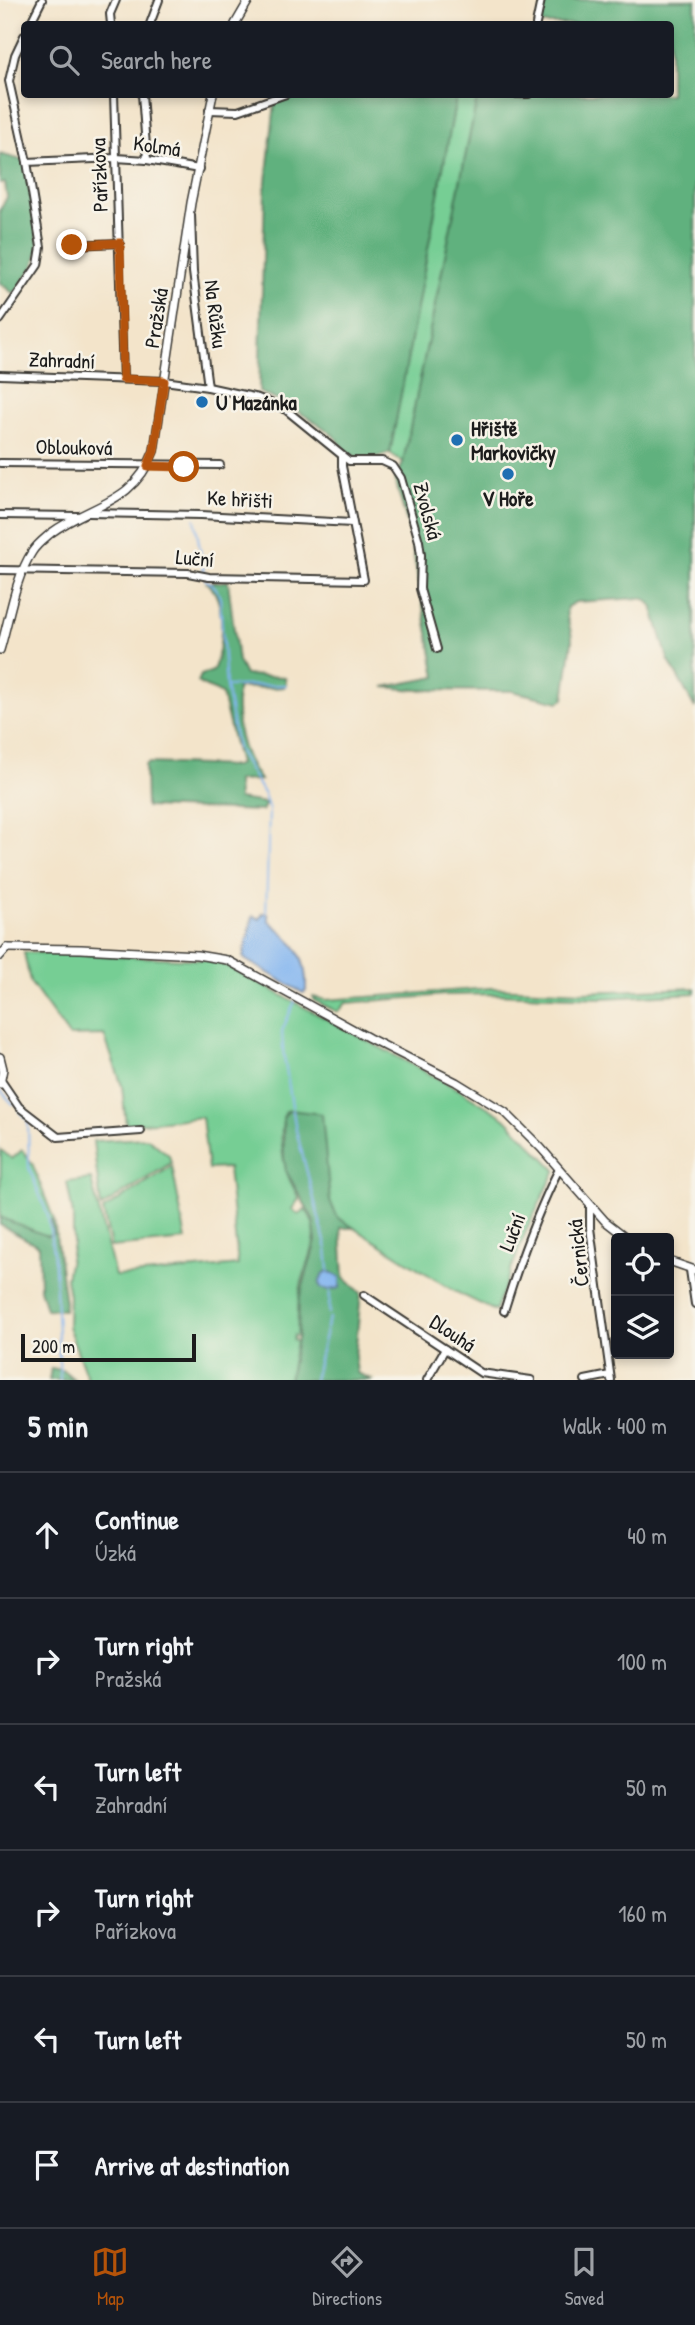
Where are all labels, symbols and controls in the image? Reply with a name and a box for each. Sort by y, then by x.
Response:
search box [21,21,674,98]
icon: search [45,41,83,79]
text: Search here [101,42,212,77]
street label: Kolmá [131,128,183,164]
street label: Pařízkova [83,138,115,212]
route end [56,229,87,260]
street label: Na Růžku [197,278,235,350]
street label: Pražská [137,286,175,350]
street label: Zahradní [28,344,96,376]
place label: U Mazánka [216,388,298,417]
marker: U Mazánka [194,394,210,410]
place label: Hřiště Markovičky [471,414,556,468]
street label: Oblouková [35,432,113,462]
marker: Hřiště Markovičky [449,432,465,448]
route start [168,451,199,482]
marker: V Hoře [500,466,516,482]
street label: Zvolská [406,479,450,543]
street label: Ke hřišti [206,483,274,515]
place label: V Hoře [482,484,534,513]
street label: Luční [175,542,215,574]
street label: Luční [492,1209,532,1255]
street label: Černická [560,1218,596,1288]
map controls [611,1233,674,1359]
button: locate [611,1233,674,1296]
button: layers [611,1296,674,1359]
street label: Dlouhá [424,1307,482,1359]
scale bar [21,1331,196,1363]
text: 200 m [32,1333,75,1359]
text: 5 min [28,1406,88,1446]
text: Walk · 400 m [563,1410,667,1441]
text: Continue [95,1502,179,1537]
icon: ahead [28,1516,66,1554]
text: 40 m [627,1520,667,1551]
text: Úzká [95,1537,136,1568]
text: Turn right [95,1628,193,1663]
icon: right [28,1642,66,1680]
text: 100 m [617,1646,667,1677]
text: Pražská [95,1663,161,1694]
text: Turn left [95,1754,181,1789]
icon: left [28,1768,66,1806]
text: 50 m [626,1772,667,1803]
text: Zahradní [95,1789,168,1820]
text: Turn right [95,1880,193,1915]
icon: right [28,1894,66,1932]
text: 160 m [618,1898,667,1929]
text: Pařízkova [95,1915,176,1946]
icon: left [28,2020,66,2058]
text: Turn left [95,2022,181,2057]
text: 50 m [626,2024,667,2055]
icon: arrive [28,2146,66,2184]
text: Arrive at destination [95,2148,290,2183]
tab: Map [91,2243,129,2311]
tab: Directions [312,2243,382,2311]
tab: Saved [565,2243,604,2311]

